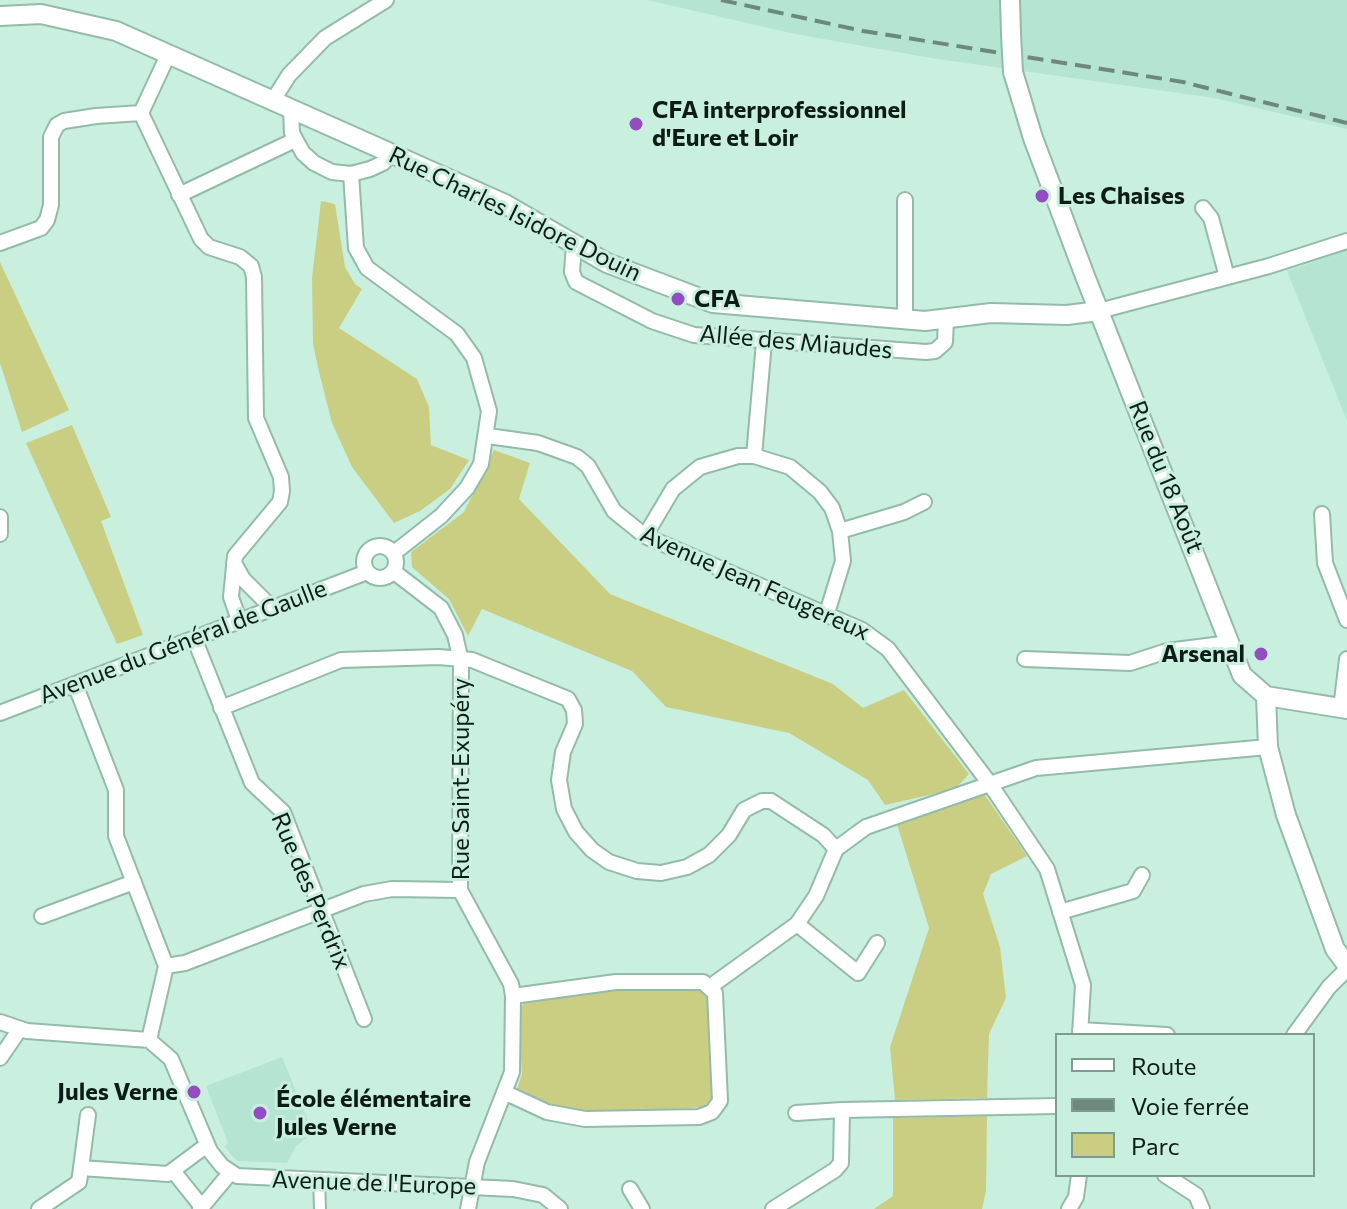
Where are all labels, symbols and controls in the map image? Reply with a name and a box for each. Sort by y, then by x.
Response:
place label: CFA interprofessionnel d'Eure et Loir [652,96,907,152]
marker: CFA interprofessionnel d'Eure et Loir [627,115,645,133]
street label: Rue Charles Isidore Douin [384,140,646,288]
place label: Les Chaises [1058,182,1185,210]
marker: Les Chaises [1033,187,1051,205]
place label: CFA [694,285,741,313]
marker: CFA [669,290,687,308]
street label: Allée des Miaudes [698,319,894,365]
street label: Rue du 18 Août [1122,397,1210,557]
street label: Avenue Jean Feugereux [636,519,874,647]
street label: Avenue du Général de Gaulle [35,574,331,710]
place label: Arsenal [1161,640,1245,668]
marker: Arsenal [1252,645,1270,663]
street label: Rue Saint-Exupéry [447,678,475,880]
street label: Rue des Perdrix [265,808,357,974]
legend [1055,1033,1315,1177]
text: Route [1131,1051,1196,1080]
place label: Jules Verne [57,1078,178,1106]
marker: Jules Verne [185,1083,203,1101]
place label: École élémentaire Jules Verne [276,1085,471,1141]
text: Voie ferrée [1131,1091,1249,1120]
marker: École élémentaire Jules Verne [251,1104,269,1122]
text: Parc [1131,1131,1180,1160]
street label: Avenue de l'Europe [271,1165,477,1201]

